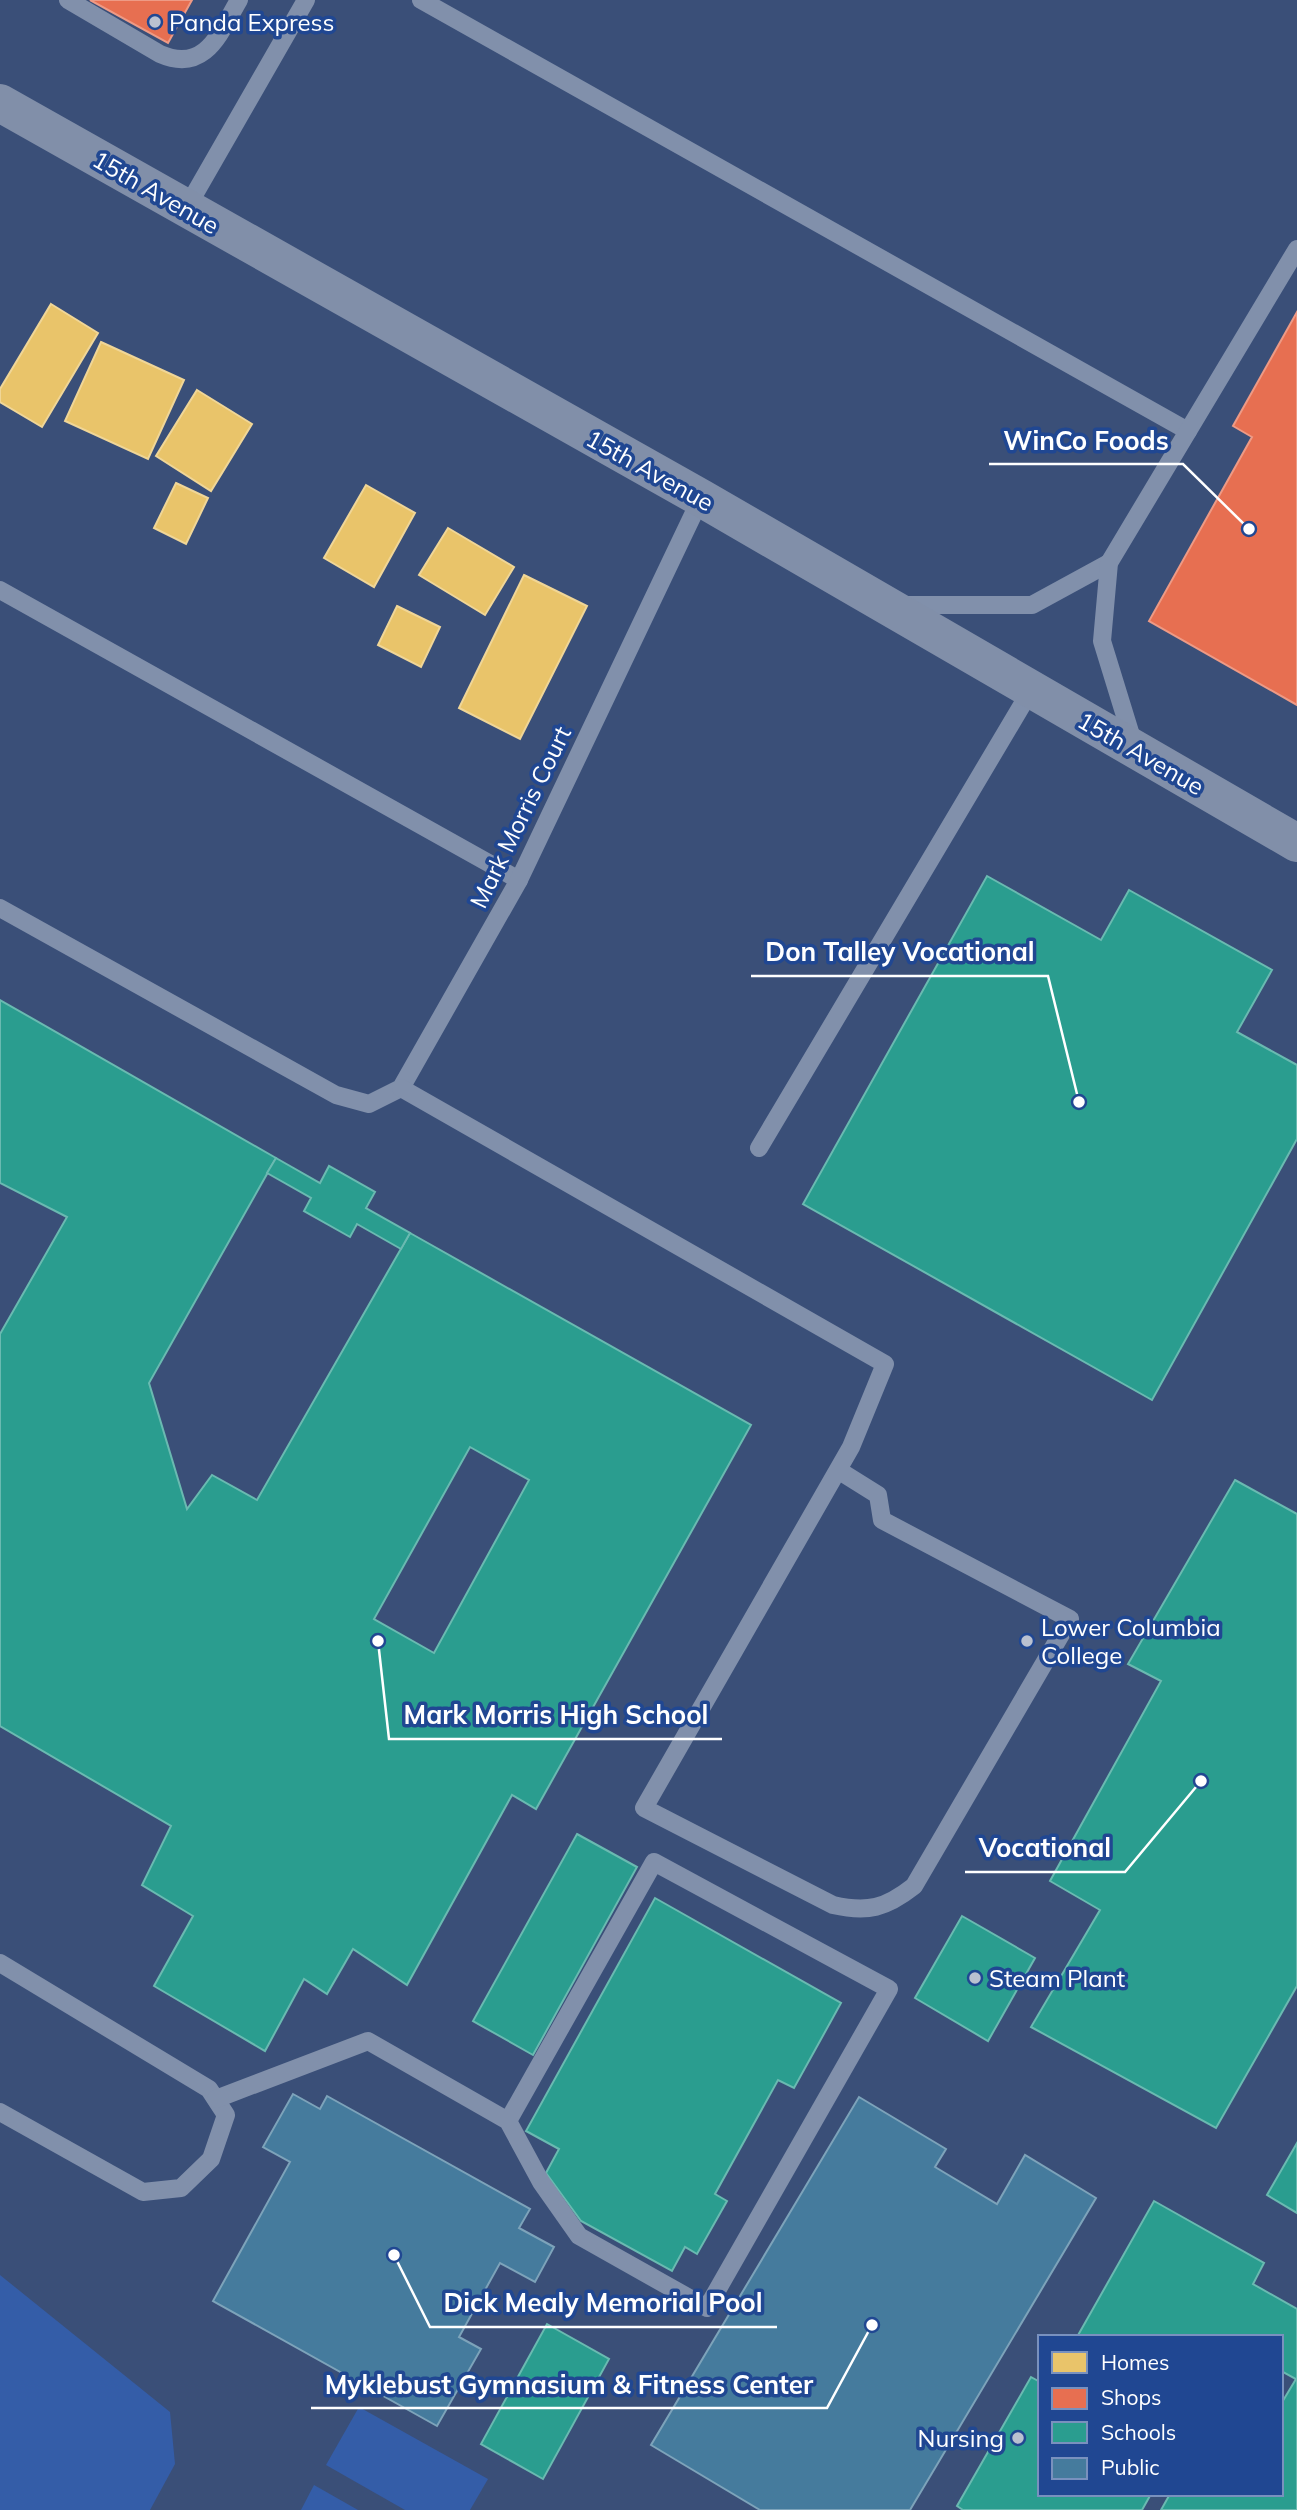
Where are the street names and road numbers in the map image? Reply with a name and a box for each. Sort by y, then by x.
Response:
street label: 15th Avenue [87,144,225,240]
street label: 15th Avenue [581,423,719,517]
street label: 15th Avenue [1072,705,1210,801]
street label: Mark Morris Court [463,721,577,913]

